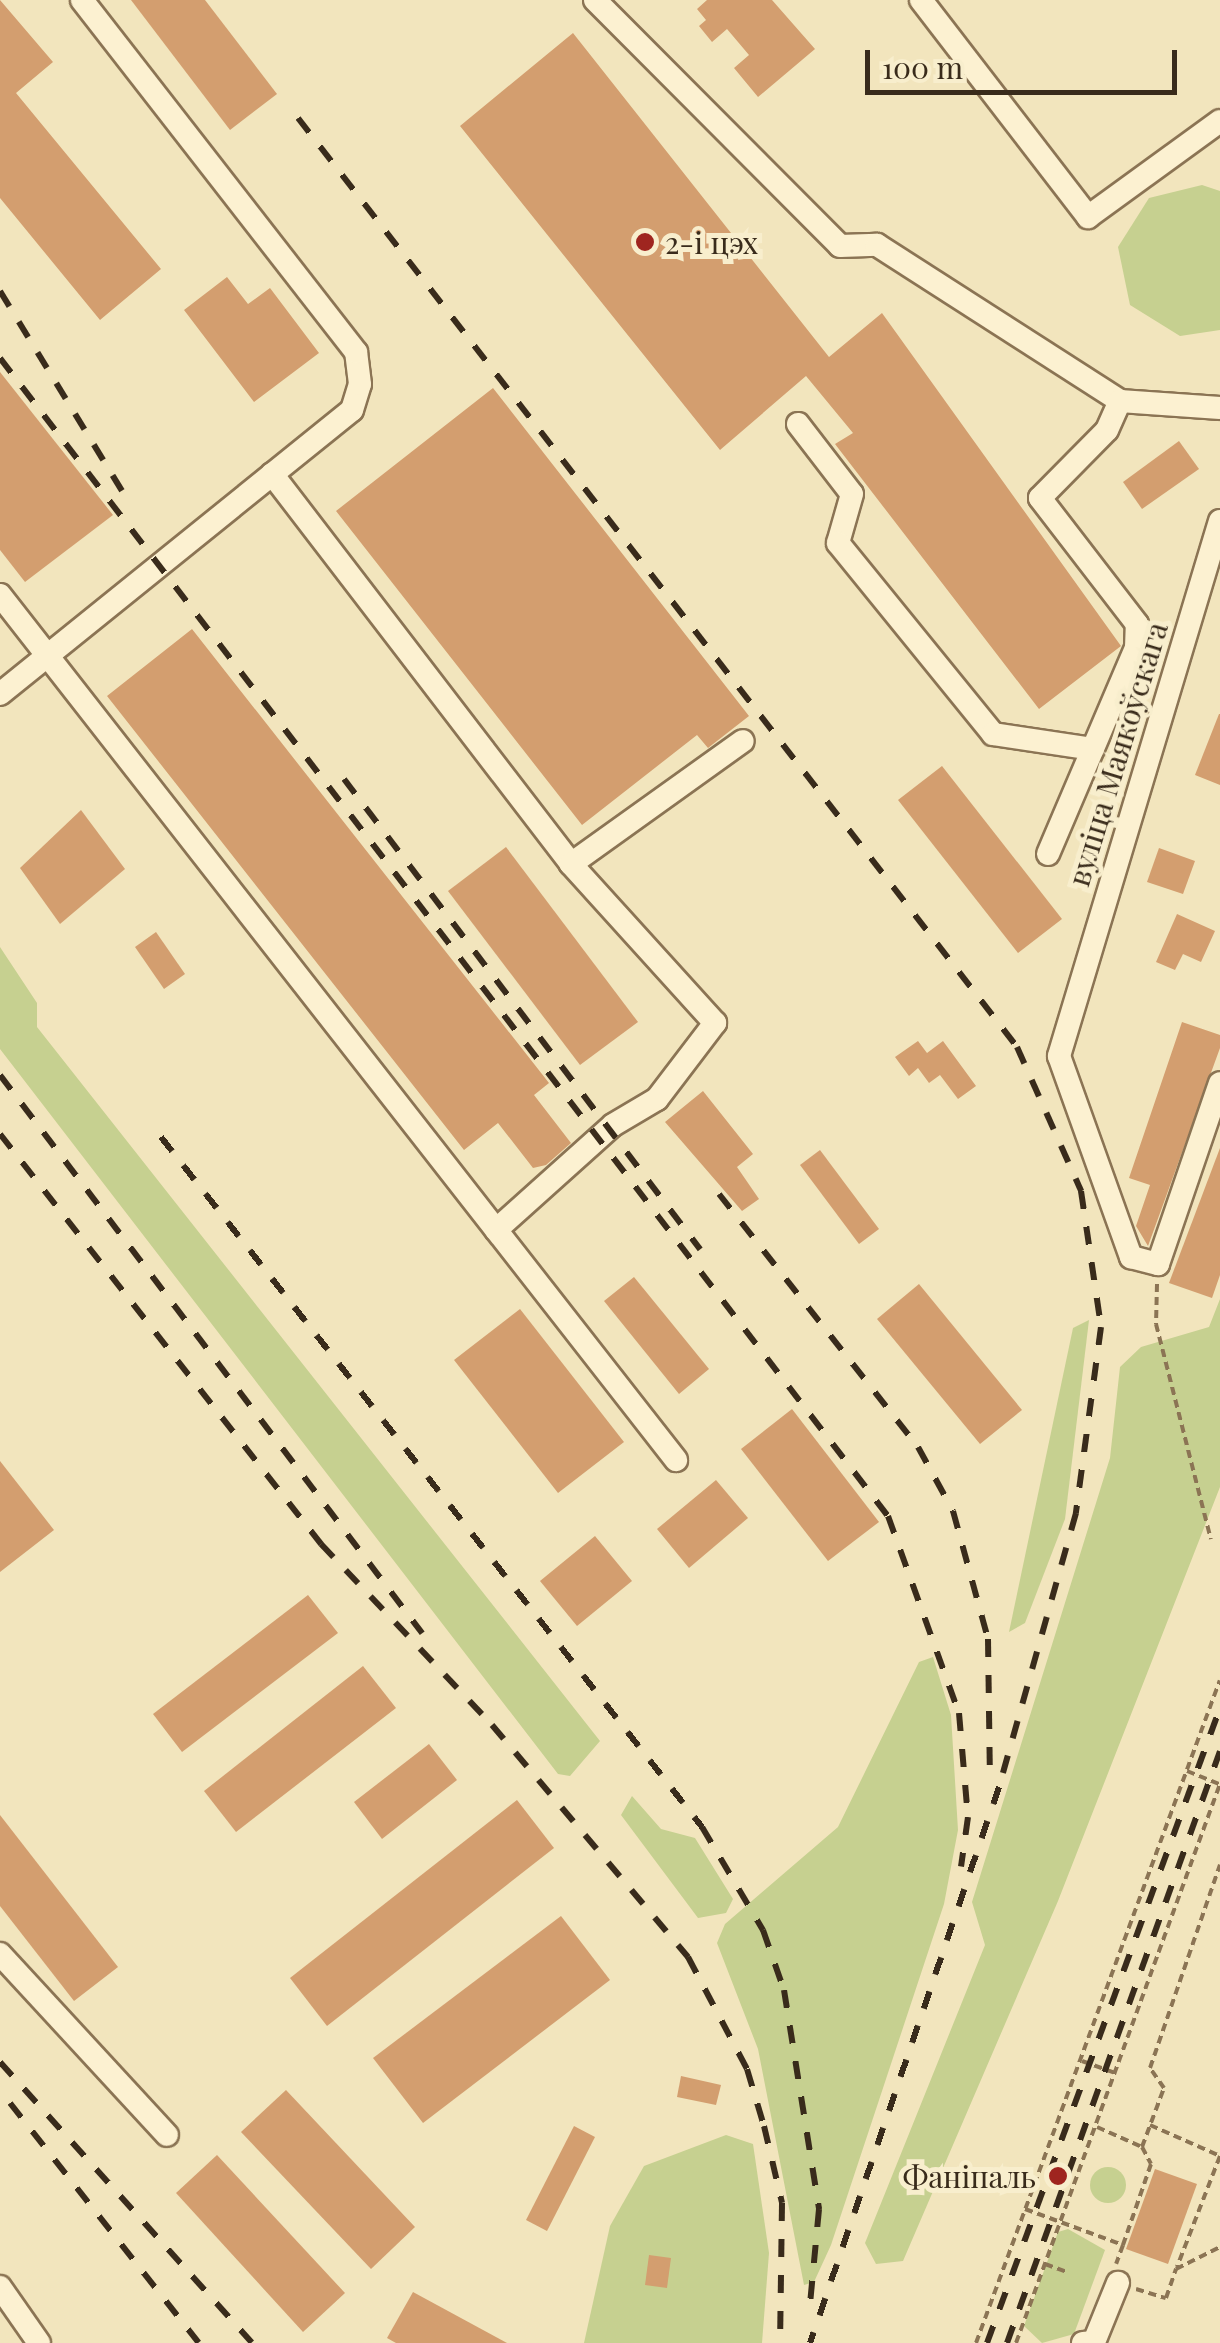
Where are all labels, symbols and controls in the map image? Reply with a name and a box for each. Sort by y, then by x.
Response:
scale bar [870,30,1182,92]
text: 100 m [882,47,963,87]
place label: 2-і цэх [665,224,758,260]
marker: 2-і цэх [634,231,656,253]
street label: вуліца Маякоўскага [1060,618,1174,890]
place label: Фаніпаль [903,2158,1036,2194]
marker: Фаніпаль [1045,2163,1071,2189]

